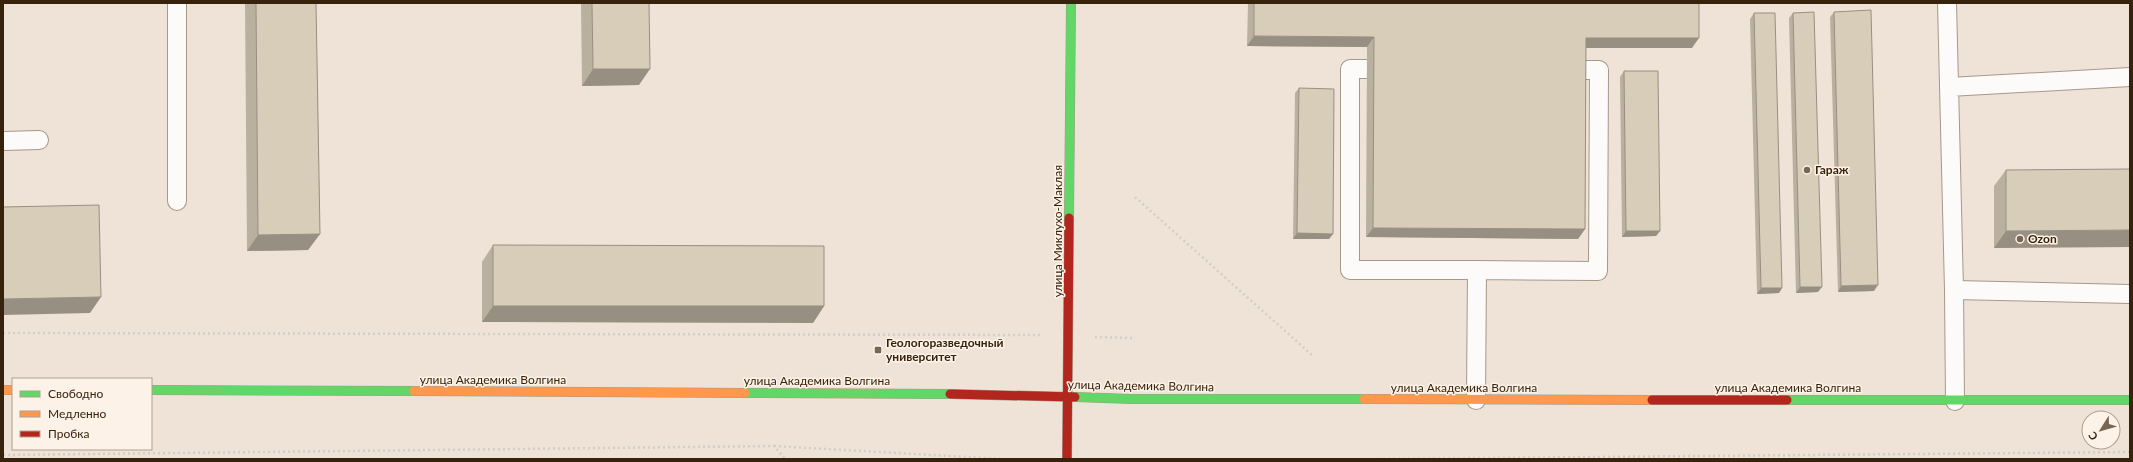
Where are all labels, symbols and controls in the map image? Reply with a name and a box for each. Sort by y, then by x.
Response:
place label: Гараж [1815,162,1849,177]
street label: улица Миклухо-Маклая [1050,165,1065,297]
marker: Гараж [1802,165,1812,175]
place label: Ozon [2028,231,2057,246]
marker: Ozon [2015,234,2025,244]
place label: Геологоразведочный университет [886,335,1004,364]
marker: Геологоразведочный университет [873,345,883,355]
street label: улица Академика Волгина [420,372,566,387]
street label: улица Академика Волгина [744,373,890,388]
street label: улица Академика Волгина [1068,377,1214,394]
legend [12,378,152,450]
street label: улица Академика Волгина [1391,380,1537,395]
street label: улица Академика Волгина [1715,380,1861,395]
text: Свободно [48,386,104,401]
text: Медленно [48,406,107,421]
north arrow [2081,410,2121,450]
text: Пробка [48,426,89,441]
text: С [2085,429,2100,443]

